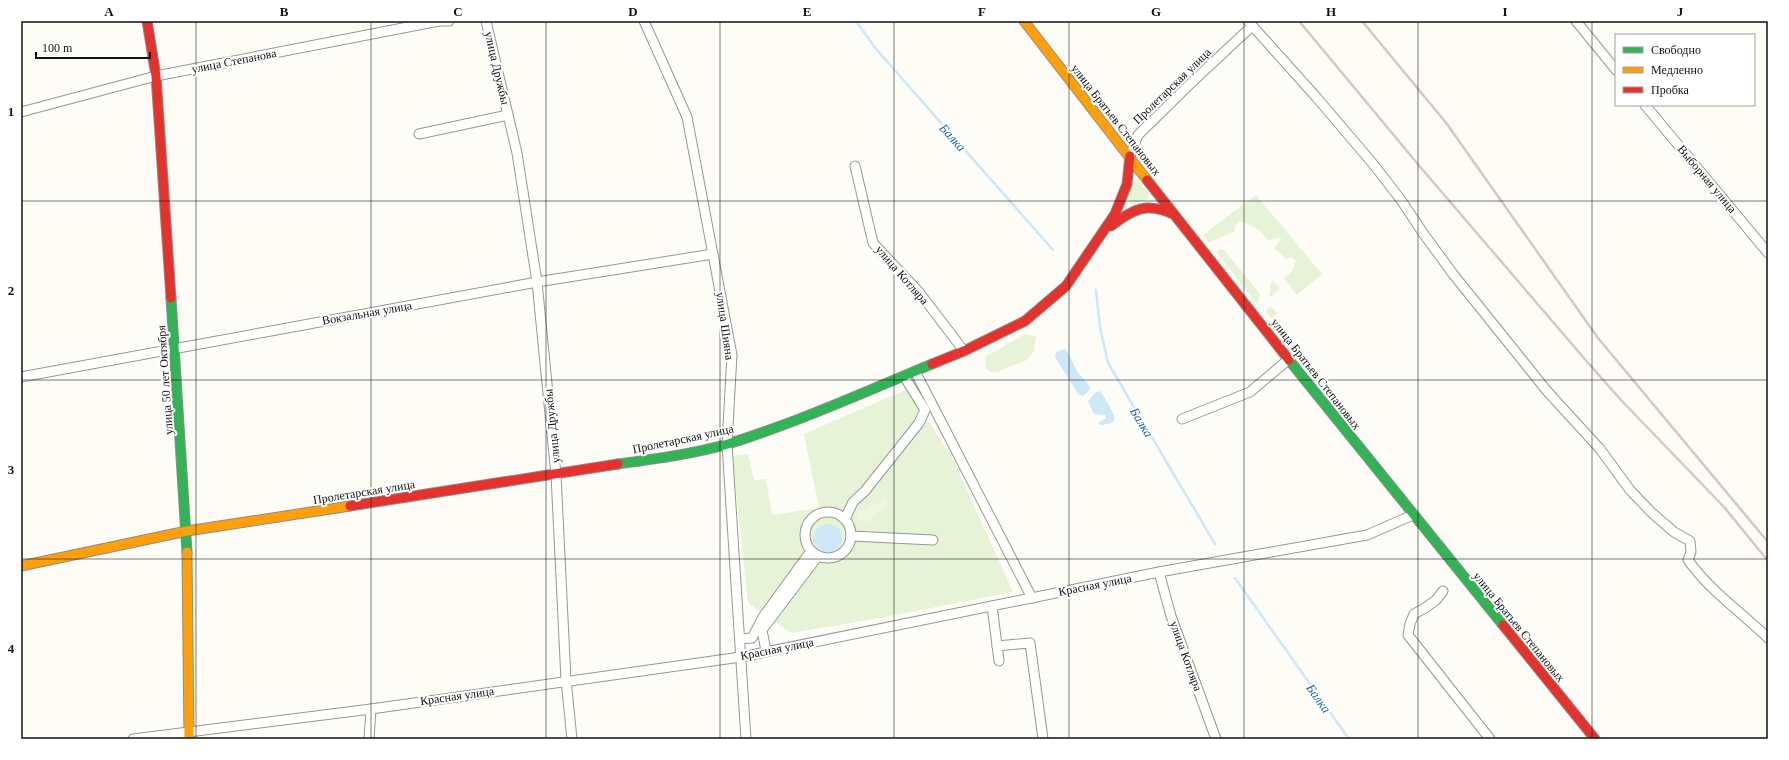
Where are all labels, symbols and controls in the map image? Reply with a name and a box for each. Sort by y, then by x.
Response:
text: A [104,4,114,19]
text: B [280,4,289,19]
text: C [453,4,463,19]
text: D [628,4,638,19]
text: E [803,4,811,19]
text: F [978,4,986,19]
text: G [1151,4,1161,19]
text: H [1326,4,1336,19]
text: I [1502,4,1508,19]
text: J [1677,4,1684,19]
street label: улица Дружбы [482,30,512,106]
scale bar [36,34,150,60]
legend [1615,34,1755,106]
text: 100 m [42,41,73,55]
text: Свободно [1651,43,1701,57]
street label: Пролетарская улица [1130,45,1214,127]
street label: улица Степанова [190,46,278,76]
street label: улица Братьев Степановых [1068,61,1164,179]
text: Медленно [1651,63,1703,77]
text: Пробка [1651,83,1689,97]
text: 1 [8,104,14,119]
water label: Балка [936,120,969,155]
street label: Выборная улица [1675,142,1740,216]
street label: улица Котляра [873,243,932,308]
text: 2 [8,283,14,298]
street label: улица Шияна [713,291,737,362]
street label: Вокзальная улица [321,298,414,328]
street label: улица Братьев Степановых [1268,315,1364,433]
street label: улица 50 лет Октября [154,324,176,435]
street label: улица Дружбы [541,388,563,464]
water label: Балка [1126,404,1157,440]
street label: Пролетарская улица [631,421,735,457]
text: 3 [8,462,15,477]
street label: Пролетарская улица [312,477,417,507]
street label: улица Братьев Степановых [1470,569,1568,685]
street label: Красная улица [1057,571,1134,599]
street label: улица Котляра [1167,619,1205,694]
street label: Красная улица [739,635,816,663]
text: 4 [8,641,15,656]
water label: Балка [1303,680,1334,716]
street label: Красная улица [419,684,496,708]

